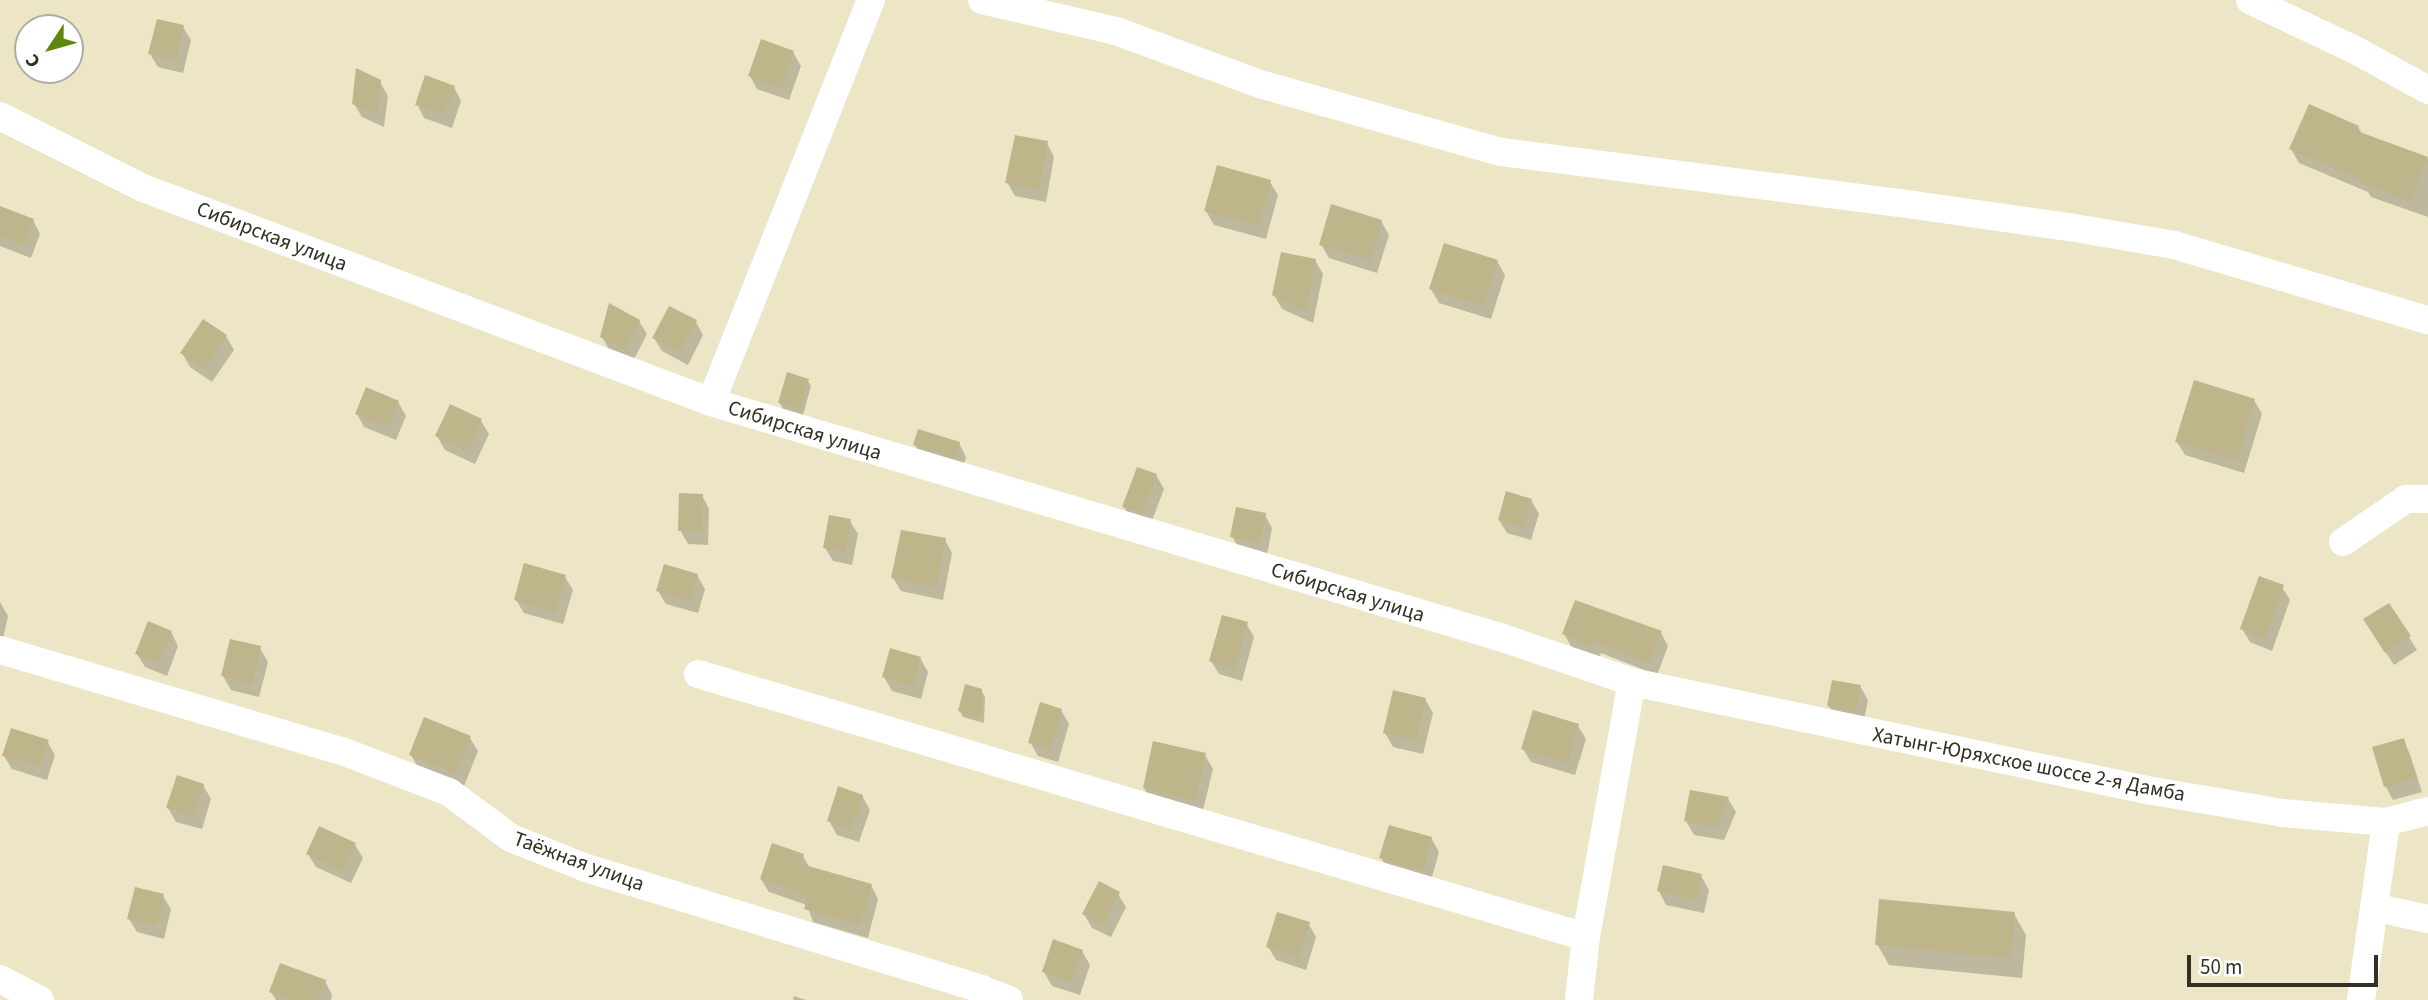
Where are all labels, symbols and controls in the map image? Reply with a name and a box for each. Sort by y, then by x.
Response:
north arrow [14,14,84,84]
text: С [19,48,47,73]
street label: Сибирская улица [193,196,351,276]
street label: Сибирская улица [725,395,885,465]
street label: Сибирская улица [1268,557,1428,627]
street label: Хатынг-Юряхское шоссе 2-я Дамба [1871,721,2187,807]
street label: Таёжная улица [510,826,648,896]
scale bar [2190,940,2381,984]
text: 50 m [2200,952,2242,982]

